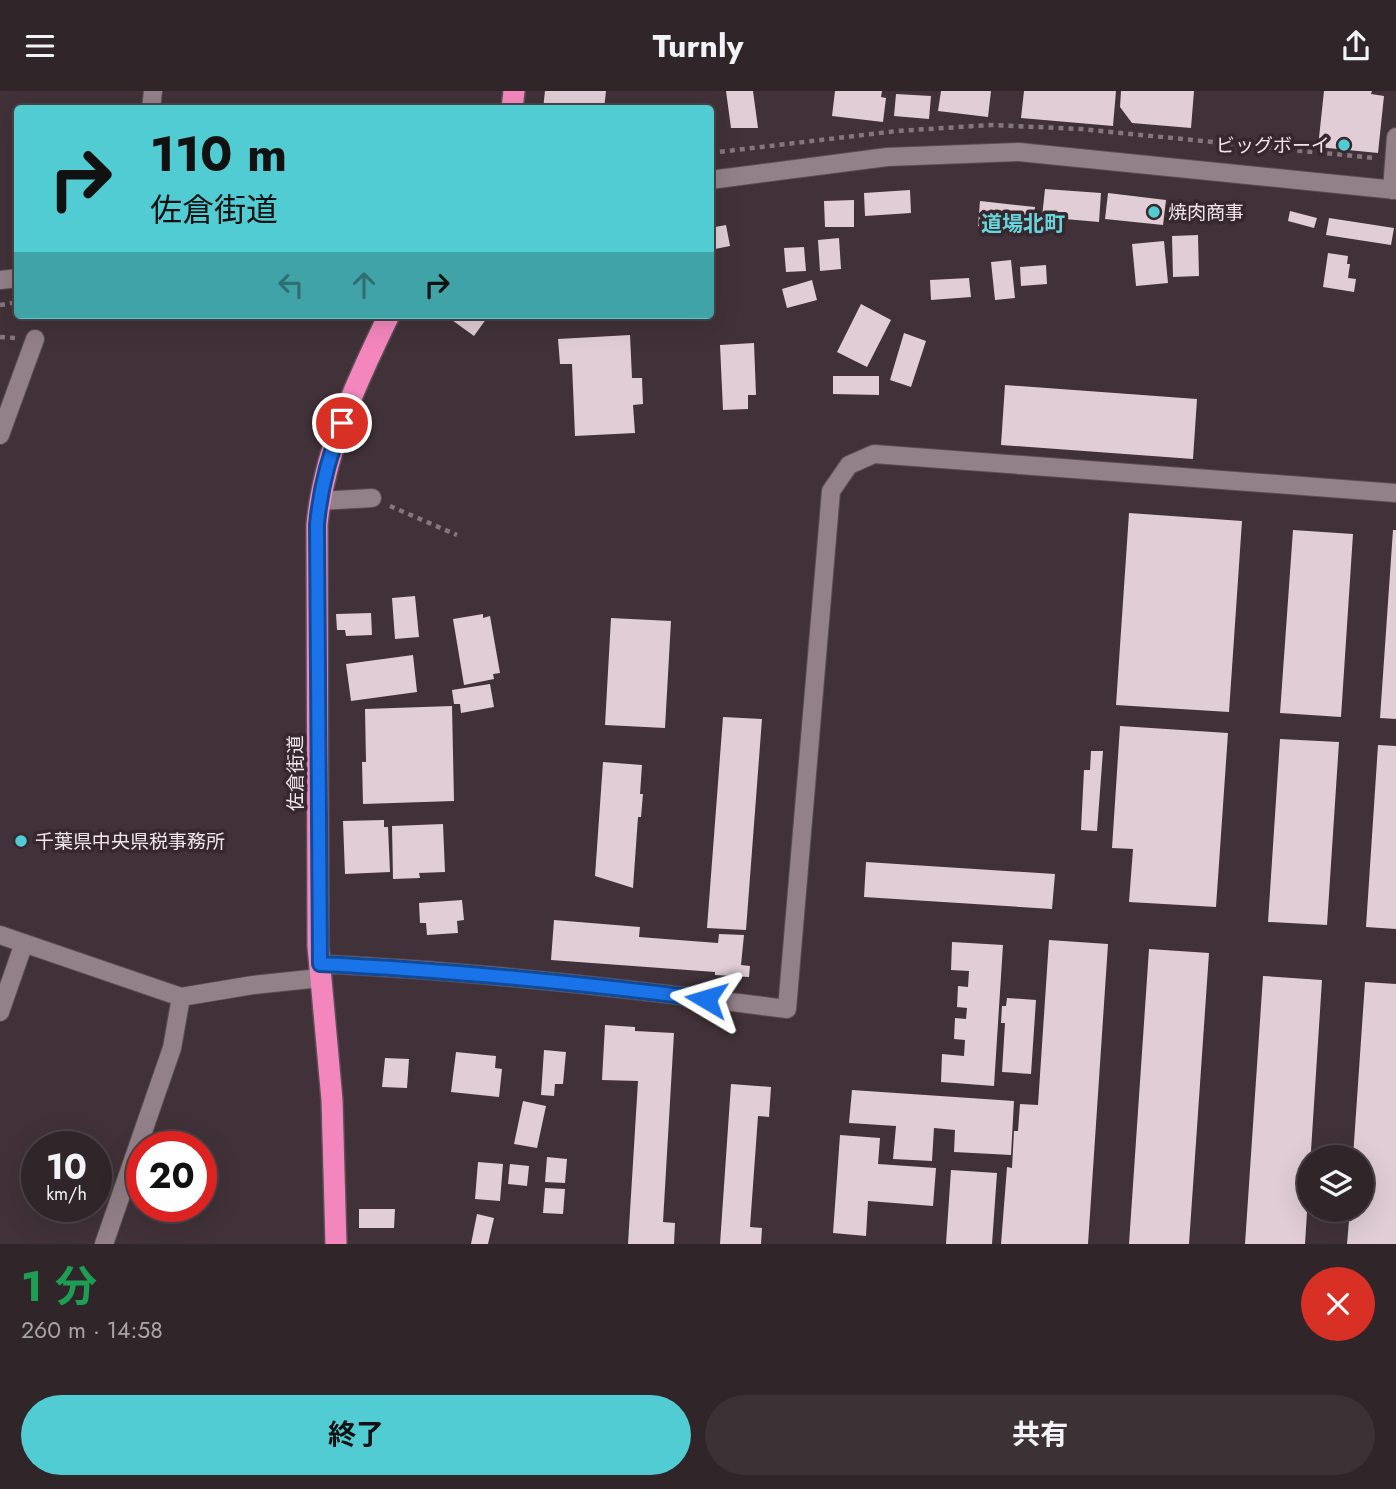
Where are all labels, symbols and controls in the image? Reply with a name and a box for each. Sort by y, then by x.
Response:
text: Turnly [653,23,743,69]
icon: menu [21,27,59,65]
icon: share [1337,27,1375,65]
text: 110 m [150,119,287,189]
place label: ビッグボーイ [1216,132,1330,159]
icon: right [35,133,126,224]
marker: ビッグボーイ [1336,137,1352,153]
text: 佐倉街道 [150,187,278,233]
place label: 焼肉商事 [1168,199,1244,226]
marker: 焼肉商事 [1146,204,1162,220]
district label: 道場北町 [981,209,1065,239]
icon: left [272,266,310,304]
icon: ahead [345,266,383,304]
icon: right [418,266,456,304]
pin [312,393,372,453]
icon: arrive [323,404,361,442]
street label: 佐倉街道 [282,735,309,811]
place label: 千葉県中央県税事務所 [35,828,225,855]
marker: 千葉県中央県税事務所 [13,833,29,849]
position arrow [669,962,743,1036]
speed limit sign: 20 [126,1131,217,1222]
text: 10 [46,1142,87,1192]
map controls [1297,1145,1374,1222]
button: layers [1297,1145,1374,1222]
text: km/h [46,1181,87,1207]
text: 1 分 [21,1256,97,1317]
button: close [1301,1267,1375,1341]
text: 260 m · 14:58 [21,1313,163,1347]
button: 終了 [21,1395,691,1475]
button: 共有 [705,1395,1375,1475]

